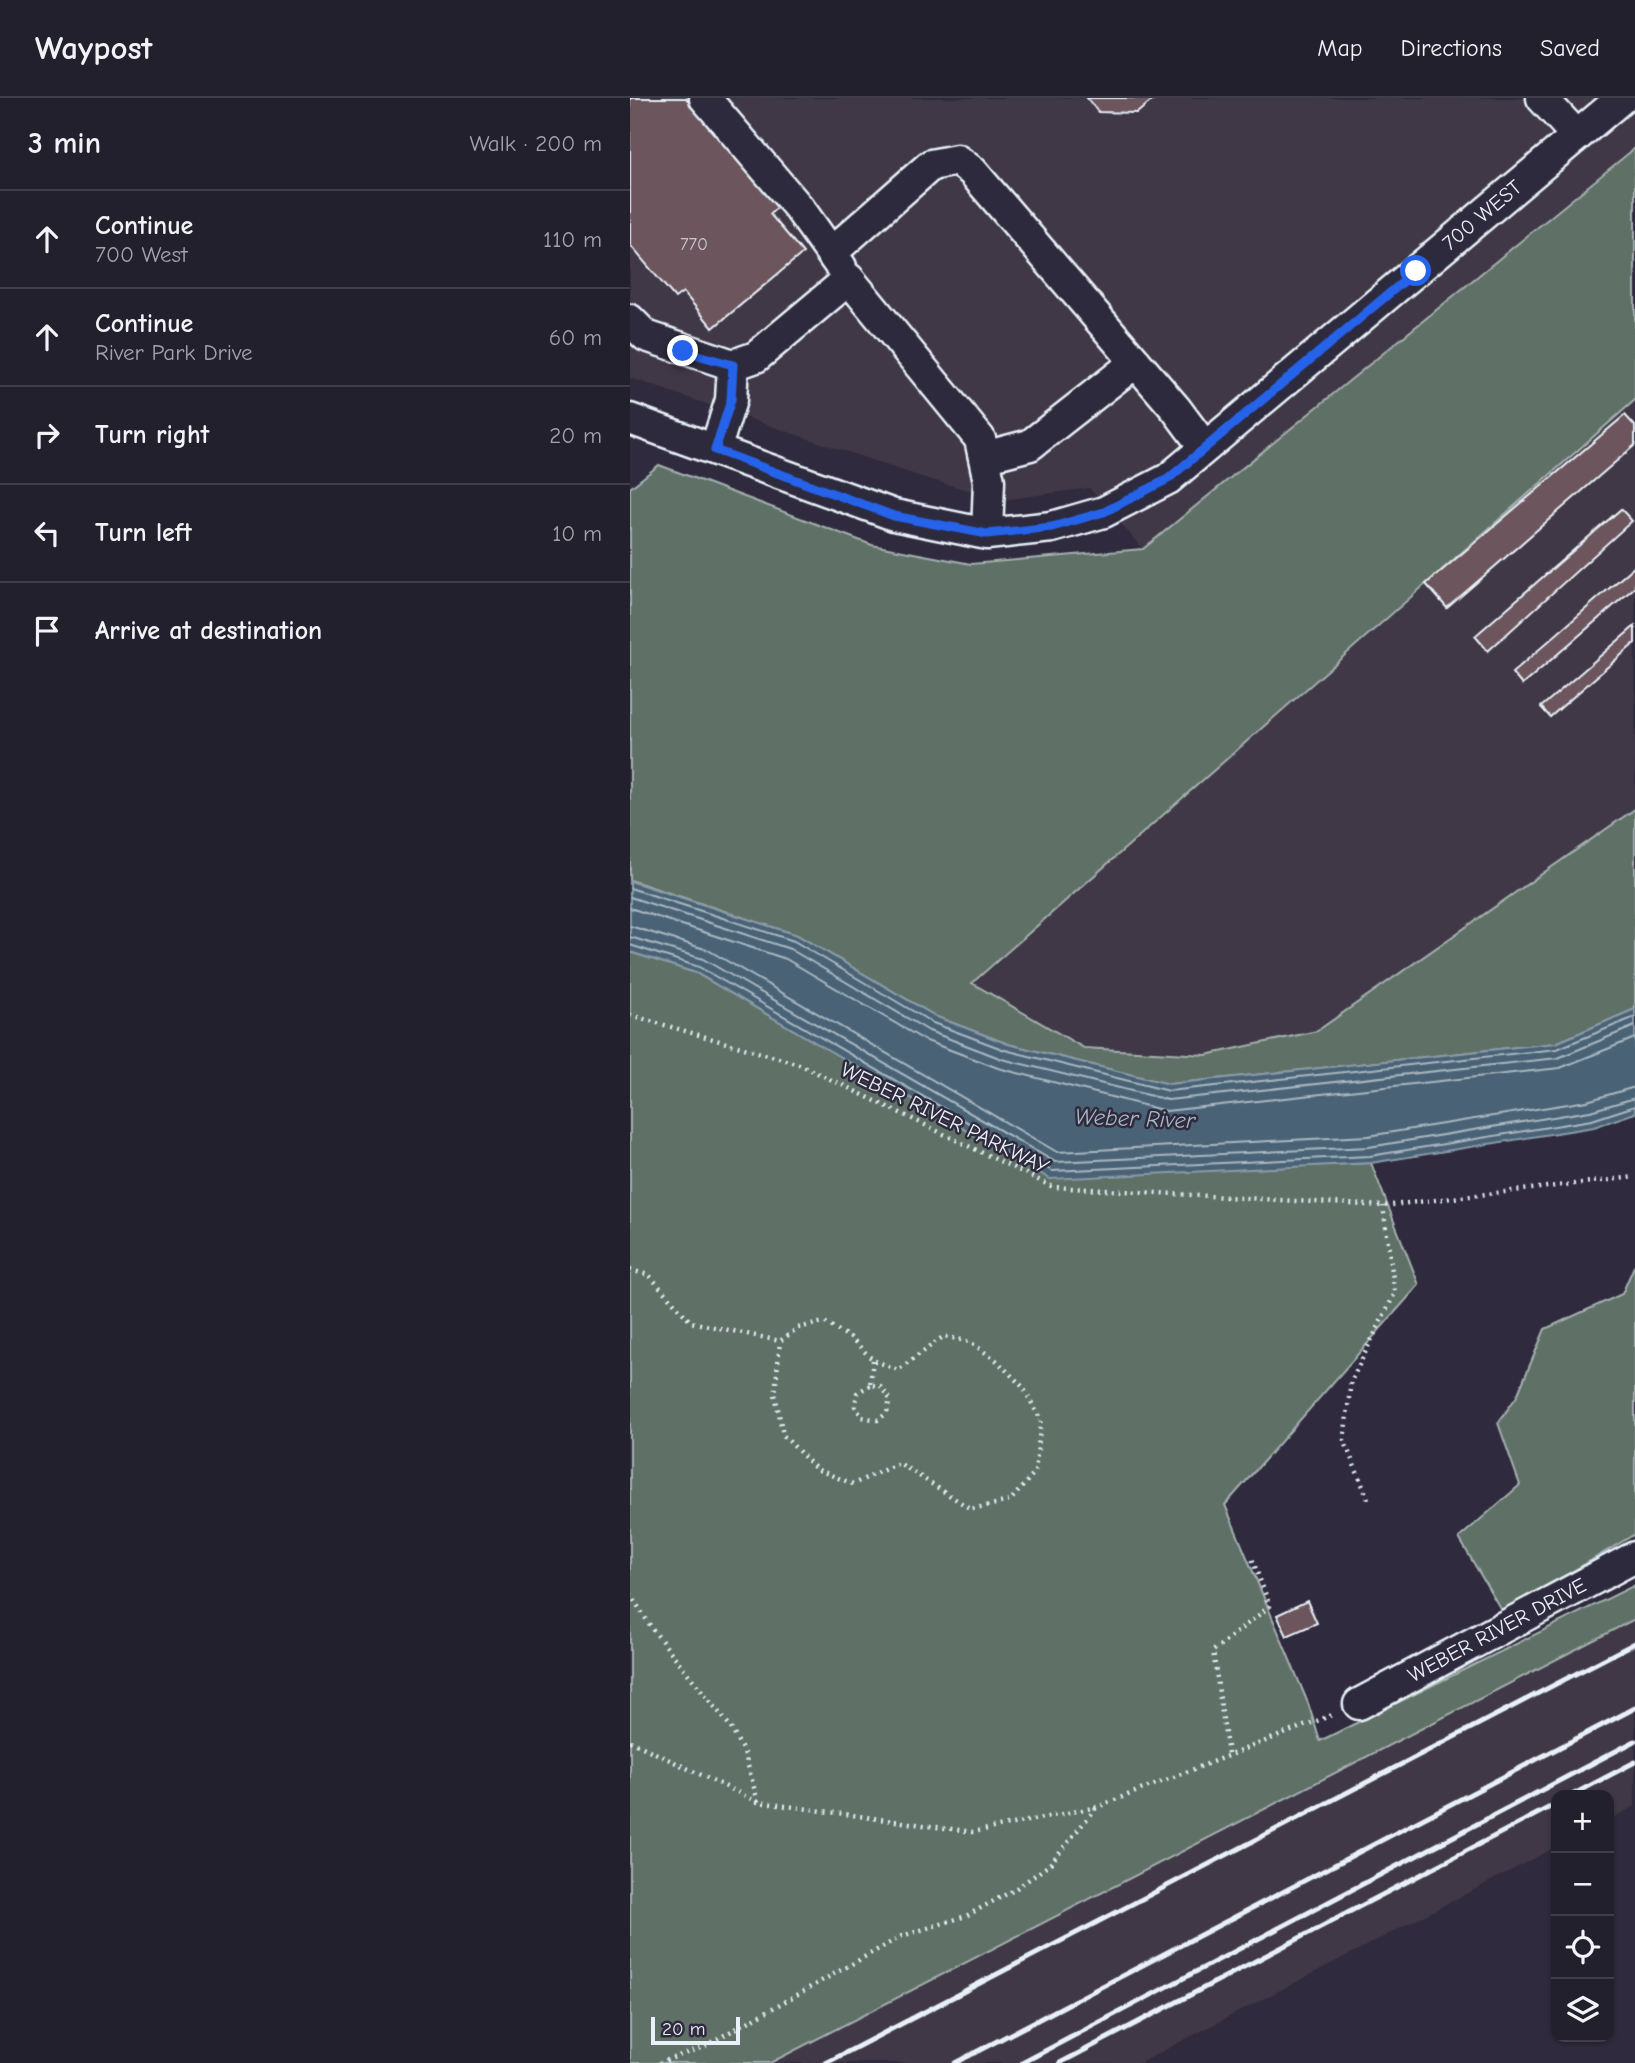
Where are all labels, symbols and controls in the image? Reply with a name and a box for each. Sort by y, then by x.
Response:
text: Waypost [35,29,152,67]
text: Map [1317,34,1363,62]
text: Directions [1401,34,1502,62]
text: Saved [1540,34,1600,62]
text: 3 min [28,126,101,161]
text: Walk · 200 m [469,130,602,157]
street label: 700 WEST [1438,175,1526,255]
text: Continue [95,211,193,241]
icon: ahead [28,220,66,258]
text: 110 m [543,226,602,253]
house number: 770 [680,234,708,255]
text: 700 West [95,241,188,268]
route start [1400,255,1431,286]
text: Continue [95,309,193,339]
icon: ahead [28,318,66,356]
text: 60 m [549,324,602,351]
route end [667,335,698,366]
text: River Park Drive [95,339,253,366]
icon: right [28,416,66,454]
text: Turn right [95,420,209,450]
text: 20 m [549,422,602,449]
icon: left [28,514,66,552]
text: Turn left [95,518,192,548]
text: 10 m [552,520,602,547]
icon: arrive [28,612,66,650]
text: Arrive at destination [95,616,322,646]
street label: WEBER RIVER PARKWAY [837,1057,1053,1179]
water label: Weber River [1074,1103,1197,1134]
street label: WEBER RIVER DRIVE [1404,1573,1590,1687]
map controls [1551,1790,1614,2042]
button: + [1551,1790,1614,1853]
button: − [1551,1853,1614,1916]
button: locate [1551,1916,1614,1979]
button: layers [1551,1979,1614,2042]
scale bar [651,2014,740,2046]
text: 20 m [662,2018,706,2040]

